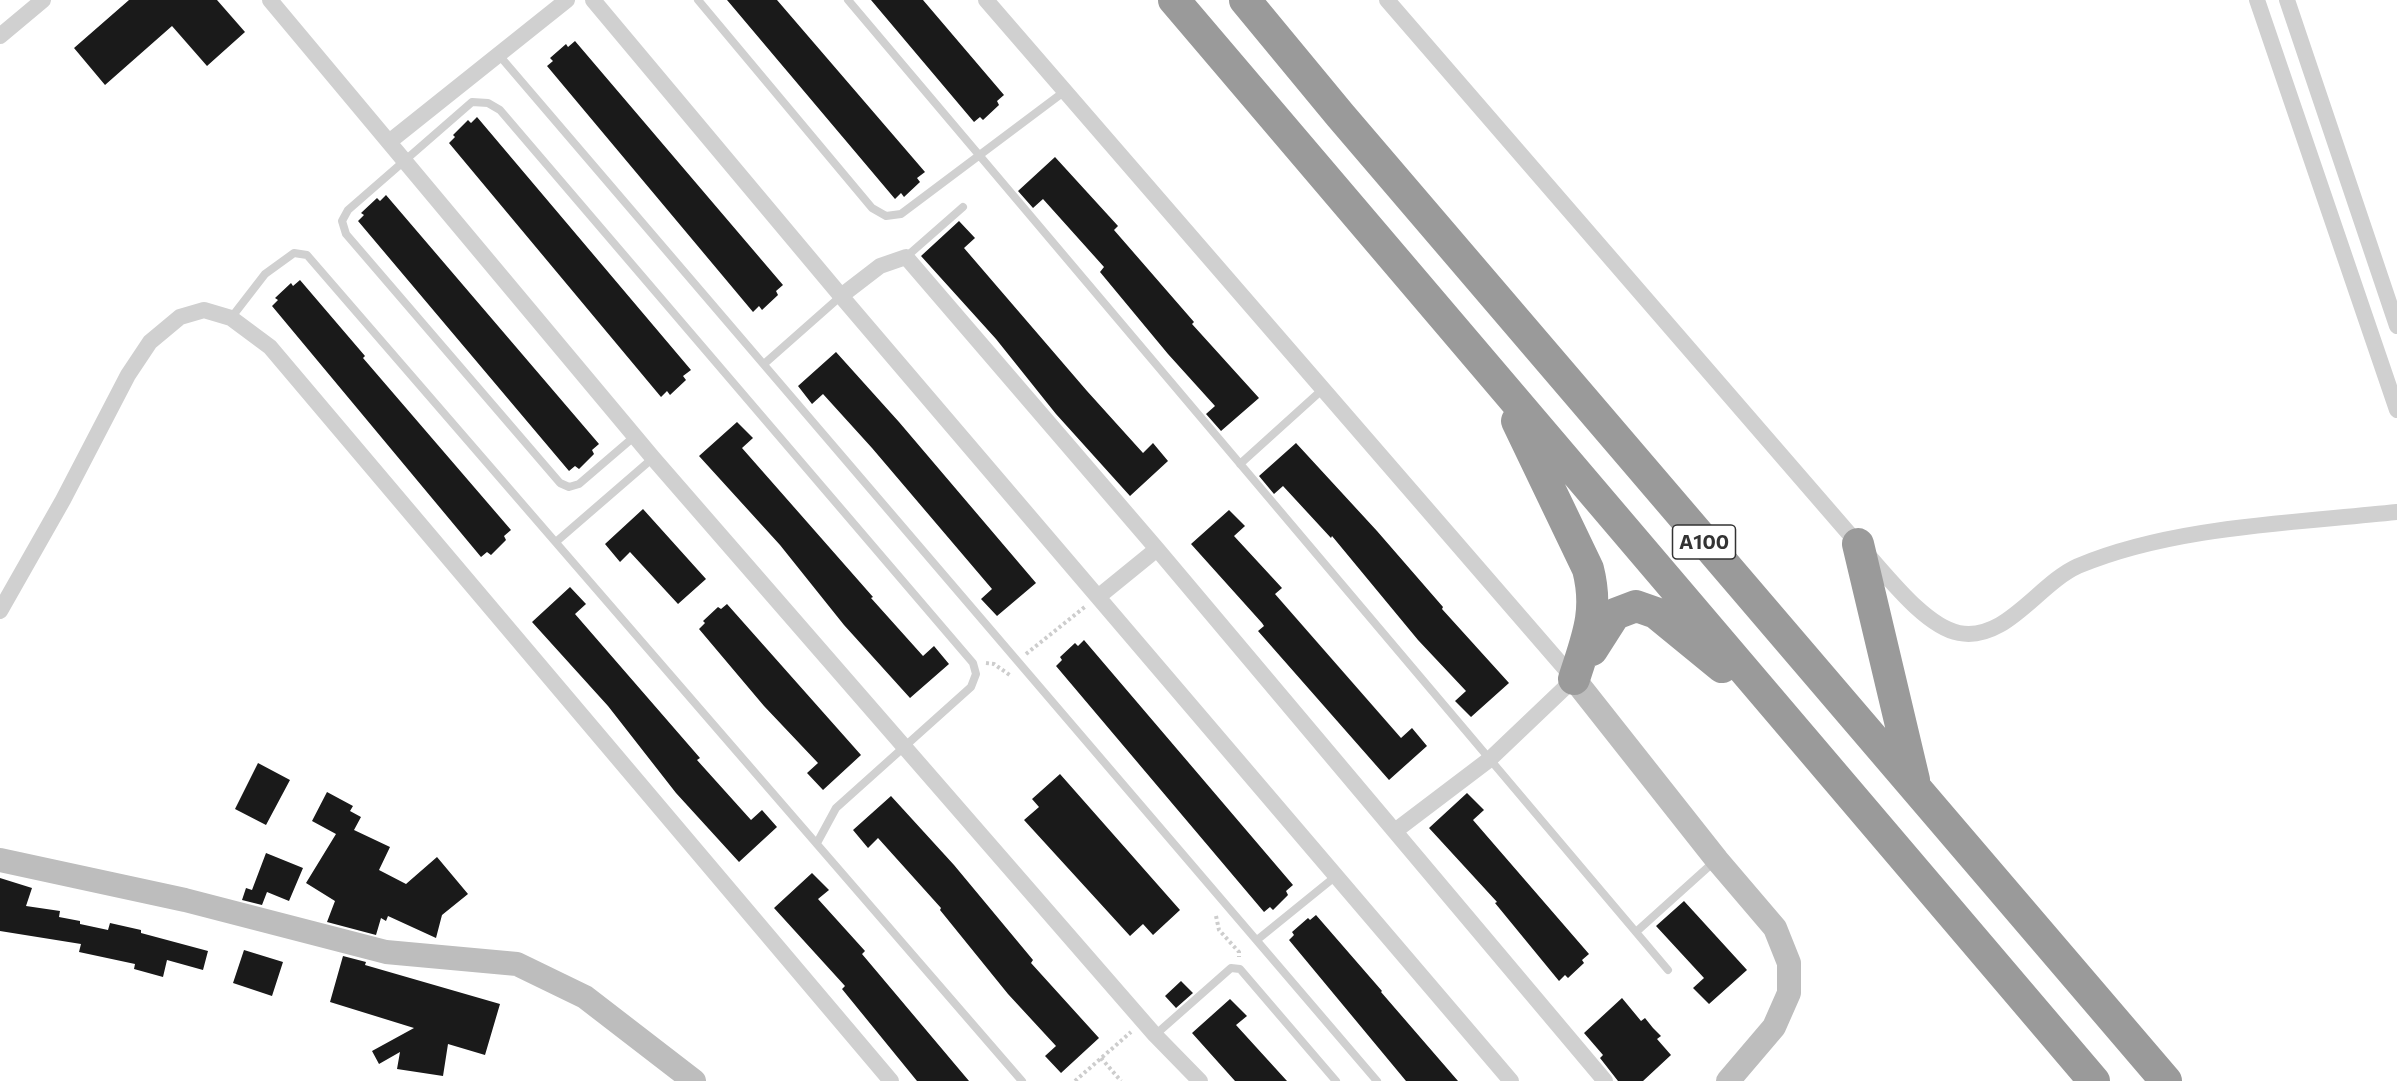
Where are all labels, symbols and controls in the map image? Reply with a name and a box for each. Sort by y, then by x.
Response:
road number: A100 [1672,525,1736,559]

